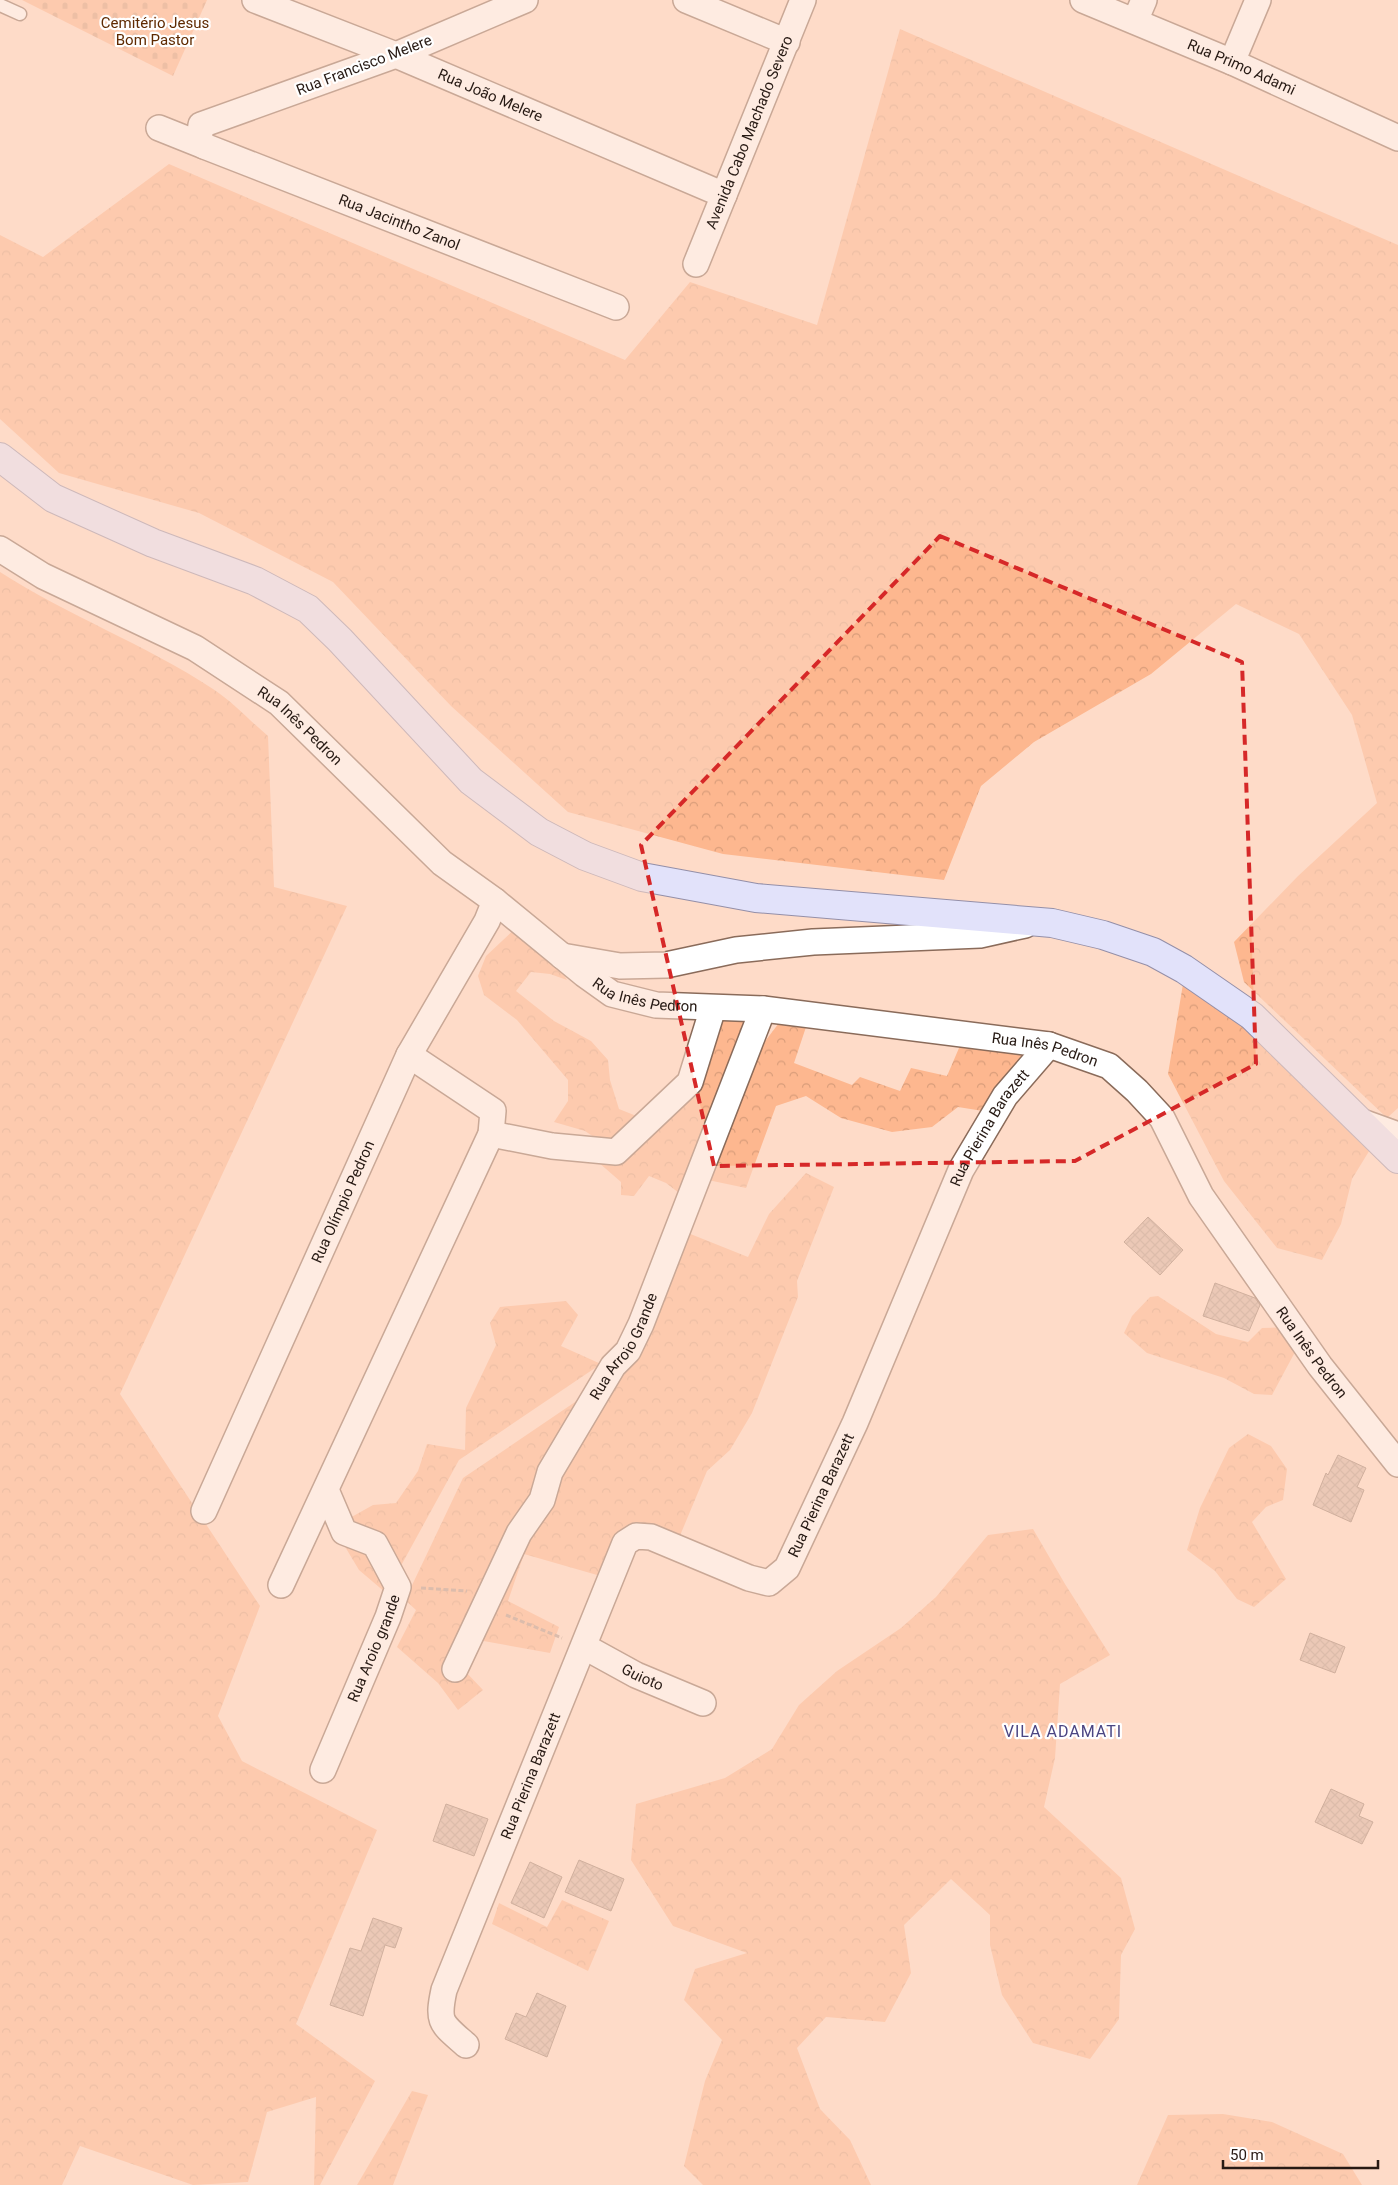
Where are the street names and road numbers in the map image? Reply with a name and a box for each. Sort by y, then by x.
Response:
street label: Rua Francisco Melere [294,31,434,99]
street label: Avenida Cabo Machado Severo [702,33,797,232]
street label: Rua Primo Adami [1185,35,1298,99]
street label: Rua João Melere [435,65,546,126]
street label: Rua Jacintho Zanol [336,190,463,254]
street label: Rua Inês Pedron [254,682,346,769]
street label: Rua Inês Pedron [589,974,698,1016]
street label: Rua Inês Pedron [991,1029,1100,1070]
street label: Rua Pierina Barazett [946,1066,1033,1189]
street label: Rua Olímpio Pedron [308,1138,378,1266]
street label: Rua Arroio Grande [586,1290,661,1403]
street label: Rua Inês Pedron [1272,1303,1351,1402]
street label: Rua Pierina Barazett [784,1430,858,1560]
street label: Rua Aroio grande [344,1592,404,1705]
street label: Guioto [618,1660,666,1694]
street label: Rua Pierina Barazett [497,1710,564,1842]

